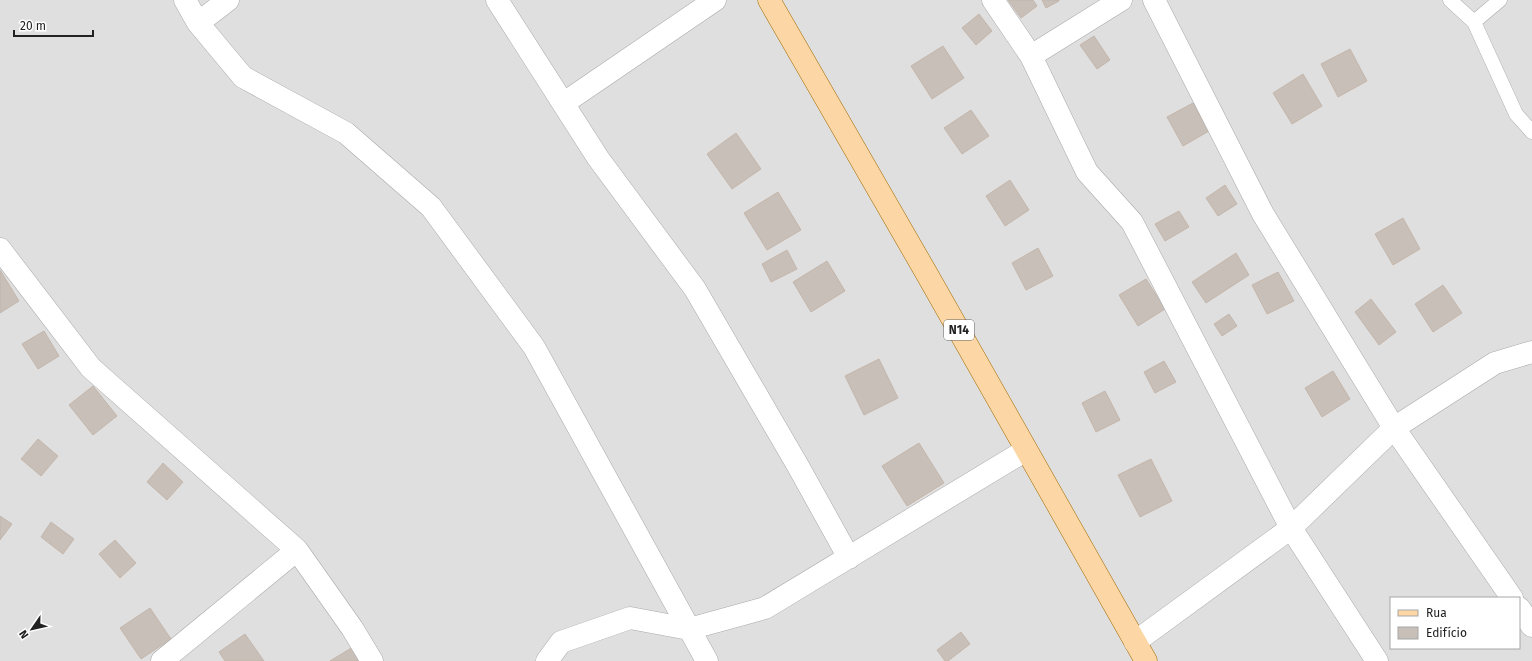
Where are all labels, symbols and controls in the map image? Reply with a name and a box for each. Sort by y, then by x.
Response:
scale bar [14,12,93,38]
text: 20 m [20,19,46,33]
road number: N14 [944,320,974,340]
legend [1390,597,1520,649]
text: Rua [1426,606,1447,620]
north arrow [12,609,52,649]
text: Edifício [1426,626,1467,640]
text: N [17,628,32,641]

